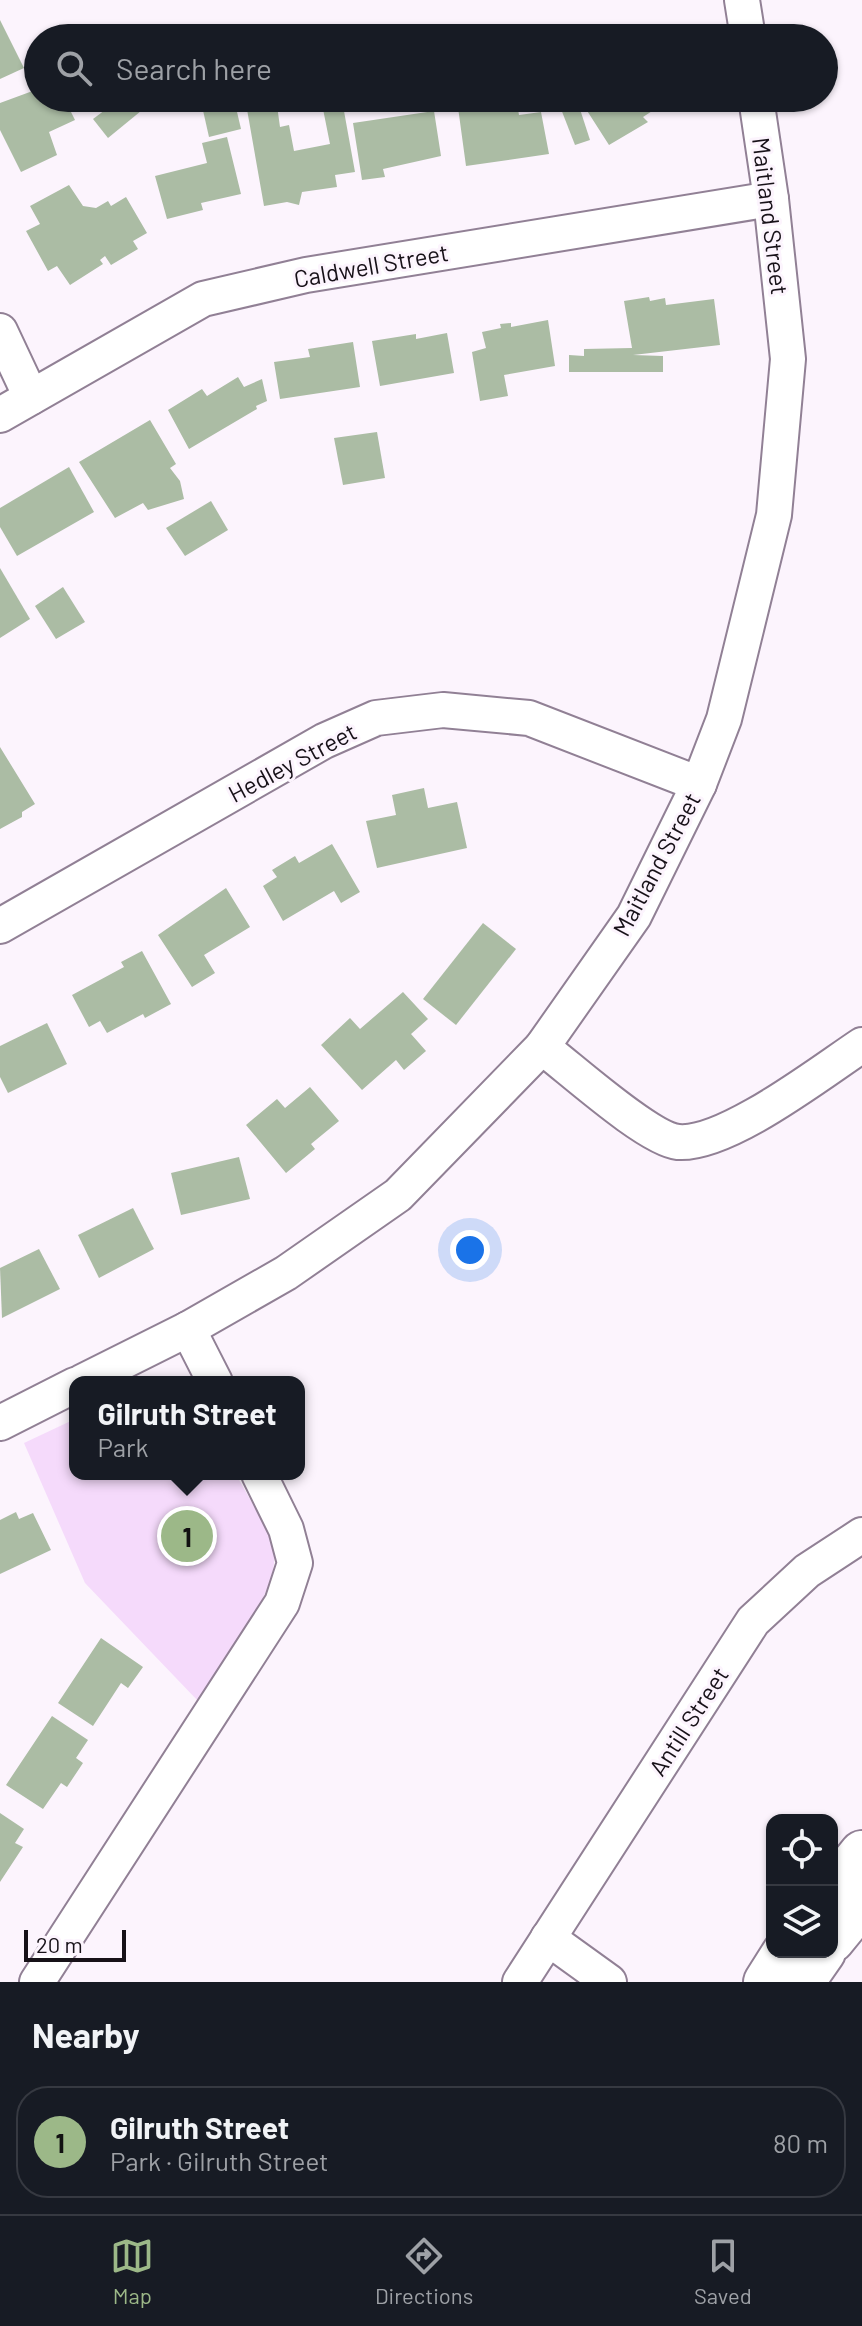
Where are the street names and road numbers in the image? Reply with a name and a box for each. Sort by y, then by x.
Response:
street label: Maitland Street [747,136,795,296]
street label: Caldwell Street [291,237,451,293]
street label: Hedley Street [223,716,361,808]
street label: Maitland Street [606,787,706,941]
street label: Antill Street [642,1661,734,1781]

